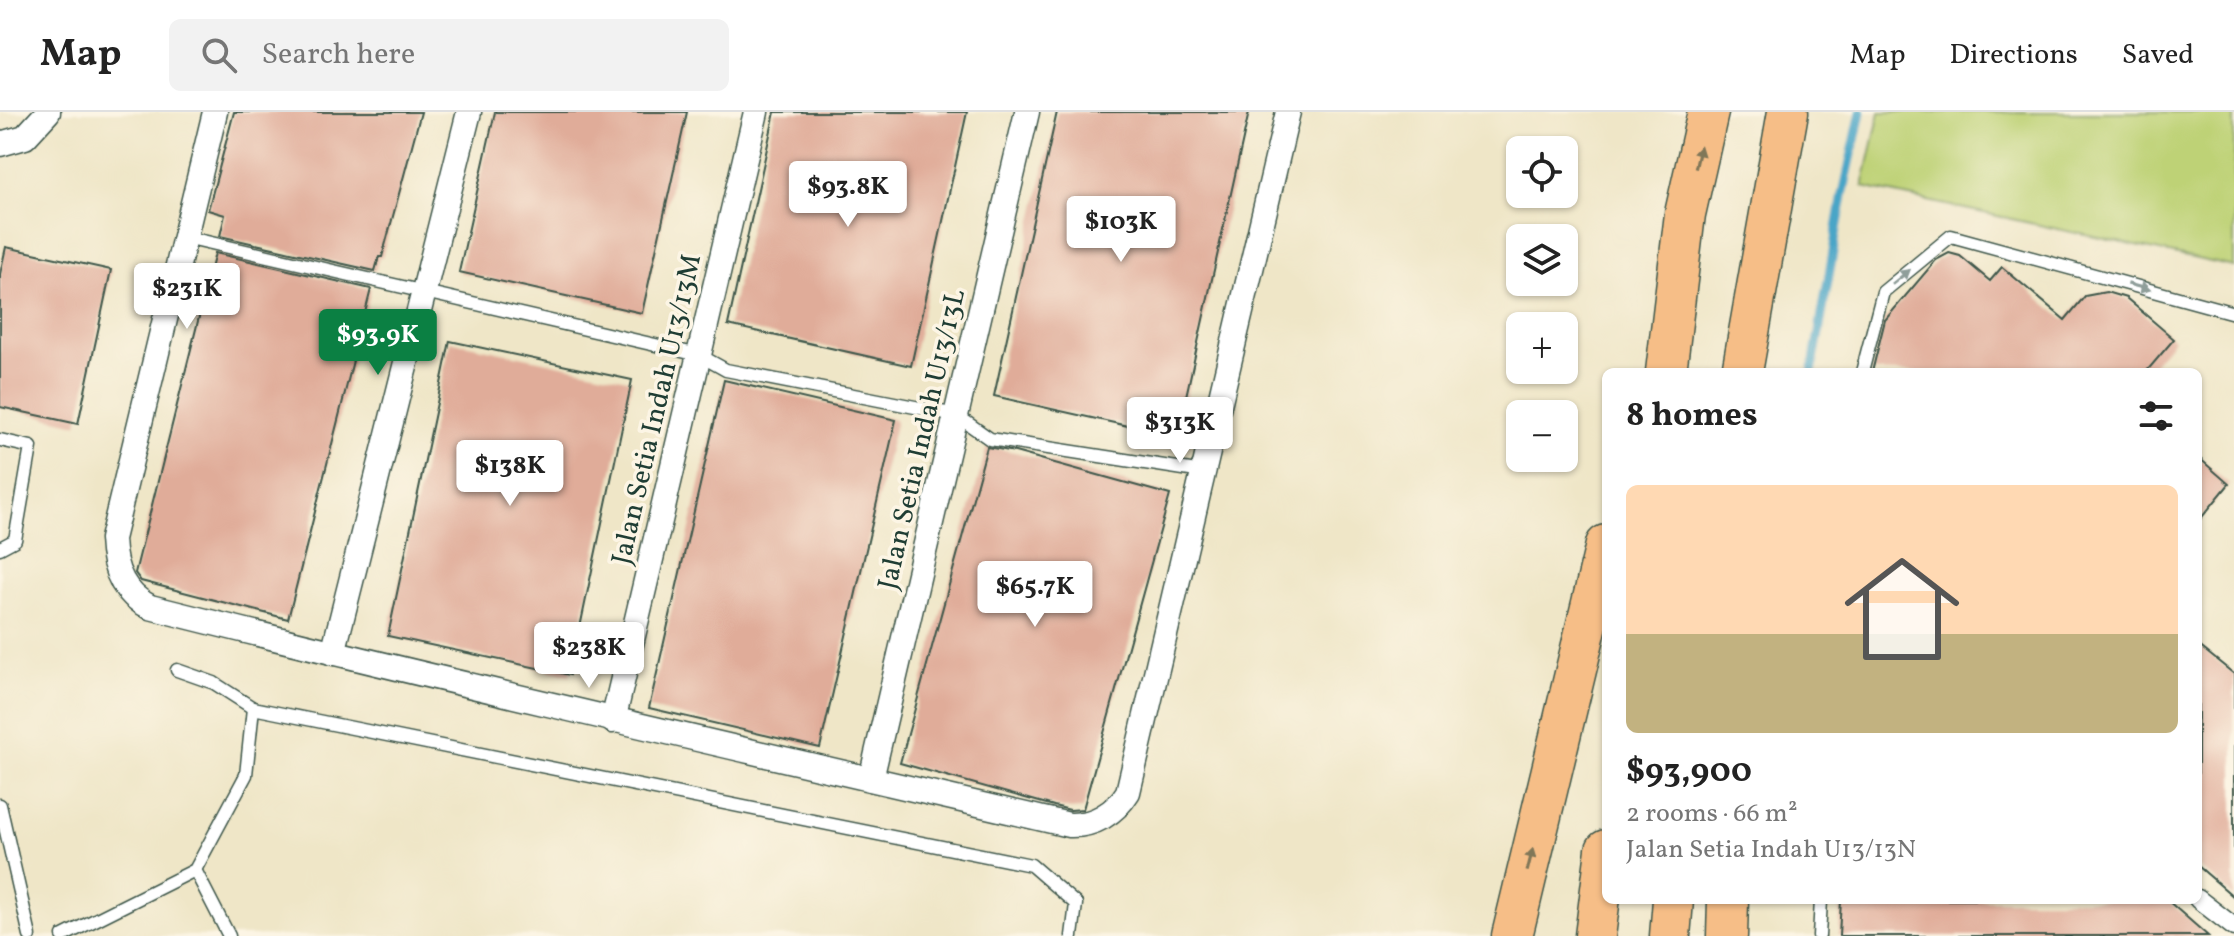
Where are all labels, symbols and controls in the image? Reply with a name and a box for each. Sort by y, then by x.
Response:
search box [169,19,729,91]
text: Map [40,29,121,82]
icon: search [197,33,241,77]
text: Search here [261,34,415,76]
text: Map [1850,36,1906,75]
text: Directions [1950,36,2078,75]
text: Saved [2122,36,2194,75]
map controls [1506,136,1578,472]
button: locate [1506,136,1578,208]
one-way arrow [1692,144,1705,169]
pin: $93.8K [783,161,913,229]
text: $93.8K [807,169,889,205]
pin: $103K [1065,196,1177,264]
text: $103K [1085,204,1157,240]
button: layers [1506,224,1578,296]
street label: Jalan Setia Indah U13/13M [603,250,712,569]
pin: $231K [131,263,243,331]
one-way arrow [1890,269,1910,286]
text: $231K [152,271,222,307]
one-way arrow [2126,281,2151,293]
street label: Jalan Setia Indah U13/13L [869,285,976,594]
pin: $93.9K [313,309,443,377]
button: + [1506,312,1578,384]
text: $93.9K [337,317,419,353]
text: 8 homes [1626,393,1758,440]
icon: filters [2134,394,2178,438]
pin: $313K [1124,397,1236,465]
button: − [1506,400,1578,472]
text: $313K [1145,405,1215,441]
pin: $138K [454,440,566,508]
text: $138K [474,448,546,484]
icon: home [1830,537,1974,681]
pin: $65.7K [970,561,1100,629]
text: $65.7K [995,569,1075,605]
pin: $238K [533,622,645,690]
text: $238K [552,630,626,666]
text: $93,900 [1626,749,1752,796]
text: 2 rooms · 66 m² [1626,796,1798,832]
text: Jalan Setia Indah U13/13N [1626,832,1916,868]
one-way arrow [1525,848,1537,873]

